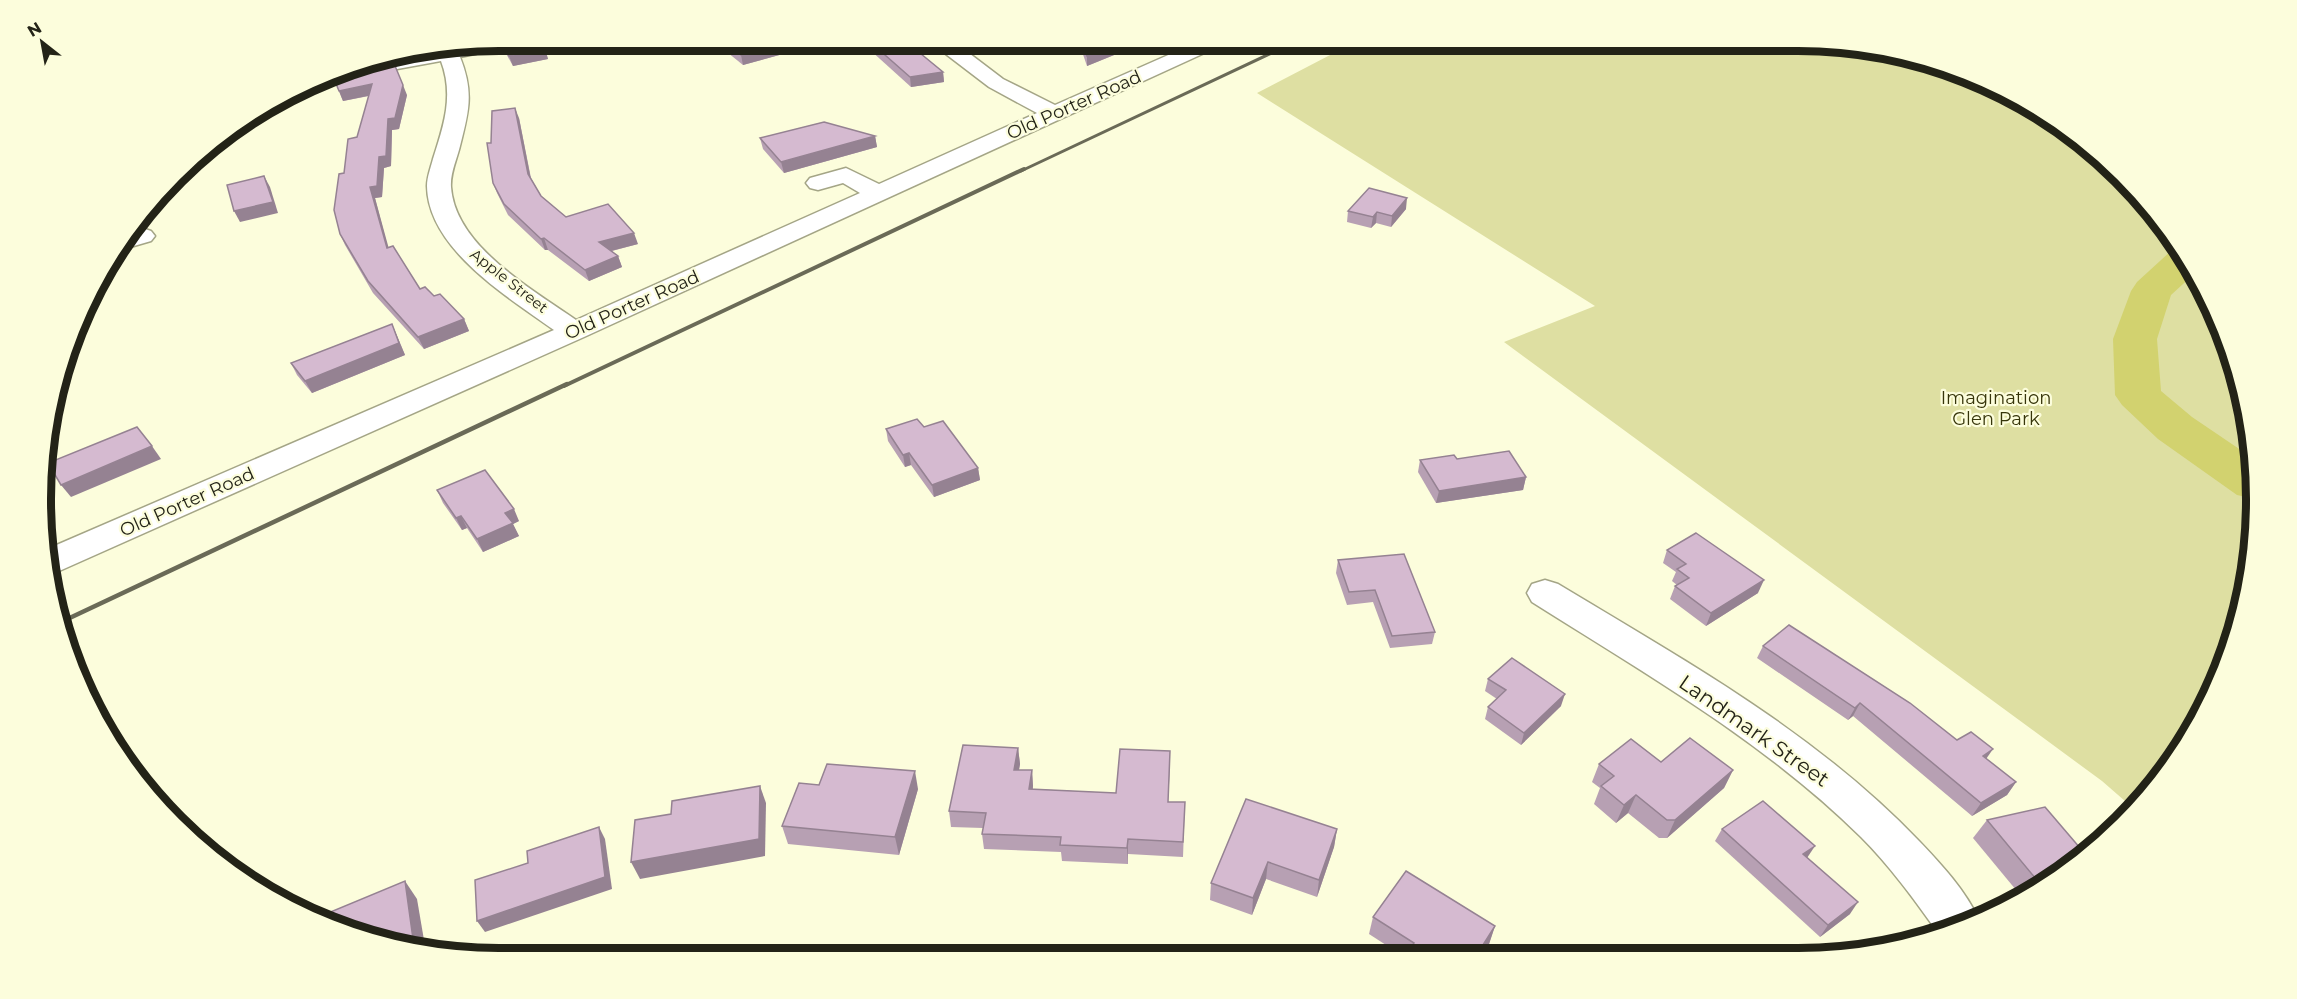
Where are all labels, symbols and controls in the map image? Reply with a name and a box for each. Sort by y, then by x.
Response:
north arrow [12,12,72,72]
text: N [24,18,45,41]
street label: Old Porter Road [1003,65,1145,145]
street label: Apple Street [467,244,552,317]
street label: Old Porter Road [561,265,703,345]
park label: Imagination Glen Park [1941,387,2051,430]
street label: Old Porter Road [116,462,258,542]
street label: Landmark Street [1674,669,1834,792]

